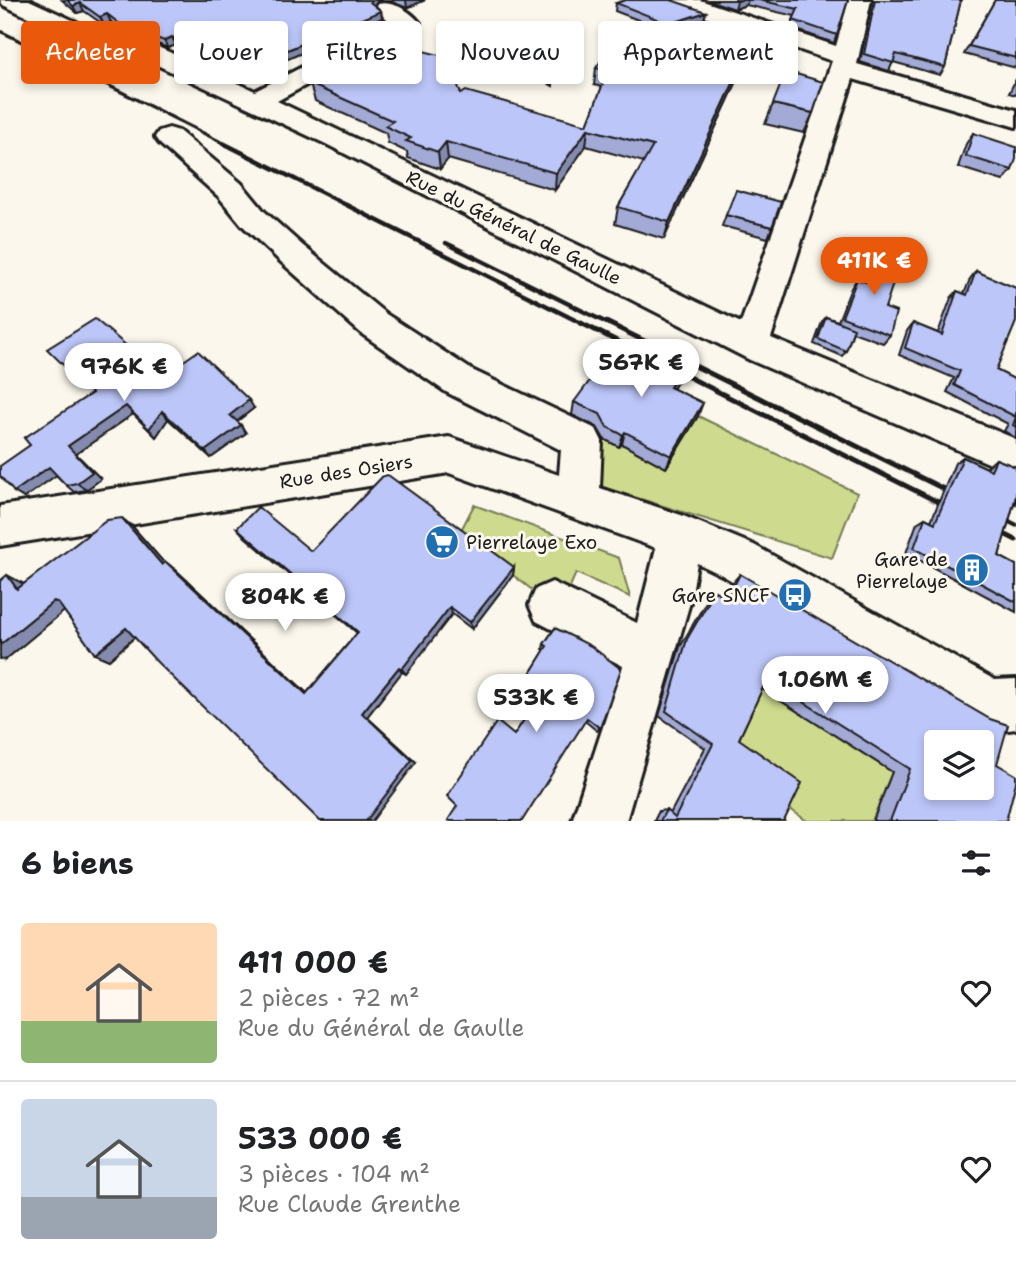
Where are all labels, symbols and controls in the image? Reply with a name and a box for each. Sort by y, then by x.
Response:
chip: Acheter [21,21,160,84]
chip: Louer [174,21,288,84]
chip: Filtres [302,21,422,84]
chip: Nouveau [436,21,584,84]
chip: Appartement [598,21,798,84]
street label: Rue du Général de Gaulle [402,164,626,291]
pin: 411K € [817,238,931,297]
text: 411K € [837,245,911,275]
pin: 567K € [584,340,698,399]
pin: 976K € [67,344,181,403]
text: 567K € [599,347,683,377]
text: 976K € [80,351,168,381]
street label: Rue des Osiers [278,449,414,494]
supermarket icon: Pierrelaye Exo [423,523,461,561]
place label: Pierrelaye Exo [466,530,597,555]
place label: Gare de Pierrelaye [856,547,948,594]
building icon: Gare de Pierrelaye [953,551,991,589]
pin: 804K € [228,574,342,633]
bus stop icon: Gare SNCF [776,576,814,614]
text: 804K € [241,581,329,611]
place label: Gare SNCF [672,583,770,608]
pin: 1.06M € [760,656,890,716]
text: 1.06M € [778,664,873,694]
pin: 533K € [479,674,593,734]
text: 533K € [493,682,579,712]
map controls [924,730,994,800]
button: layers [924,730,994,800]
text: 6 biens [21,843,134,884]
icon: filters [957,844,995,882]
text: 411 000 € [238,942,388,983]
icon: home [77,951,161,1035]
icon: heart [957,974,995,1012]
text: 2 pièces · 72 m² [238,983,420,1013]
text: Rue du Général de Gaulle [238,1013,524,1043]
text: 533 000 € [238,1118,402,1159]
icon: home [77,1127,161,1211]
icon: heart [957,1150,995,1188]
text: 3 pièces · 104 m² [238,1159,430,1189]
text: Rue Claude Grenthe [238,1189,461,1219]

